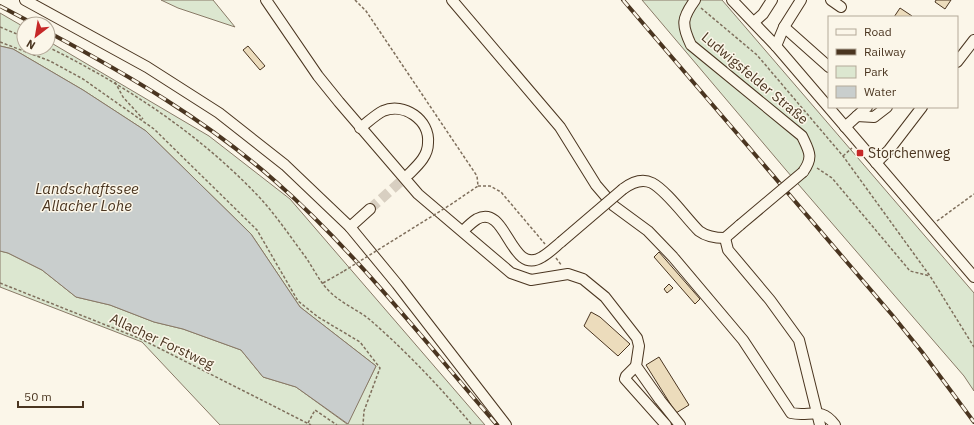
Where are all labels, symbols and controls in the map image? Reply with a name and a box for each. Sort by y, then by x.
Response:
north arrow [16,16,56,56]
legend [828,16,958,108]
text: Road [864,24,892,39]
street label: Ludwigsfelder Straße [698,28,812,128]
text: N [24,37,38,53]
text: Railway [864,44,906,59]
text: Park [864,64,889,79]
text: Water [864,84,897,99]
place label: Storchenweg [868,144,951,162]
marker: Storchenweg [855,148,865,158]
water label: Landschaftssee Allacher Lohe [35,179,139,215]
street label: Allacher Forstweg [107,309,218,373]
scale bar [18,383,83,409]
text: 50 m [24,389,52,404]

